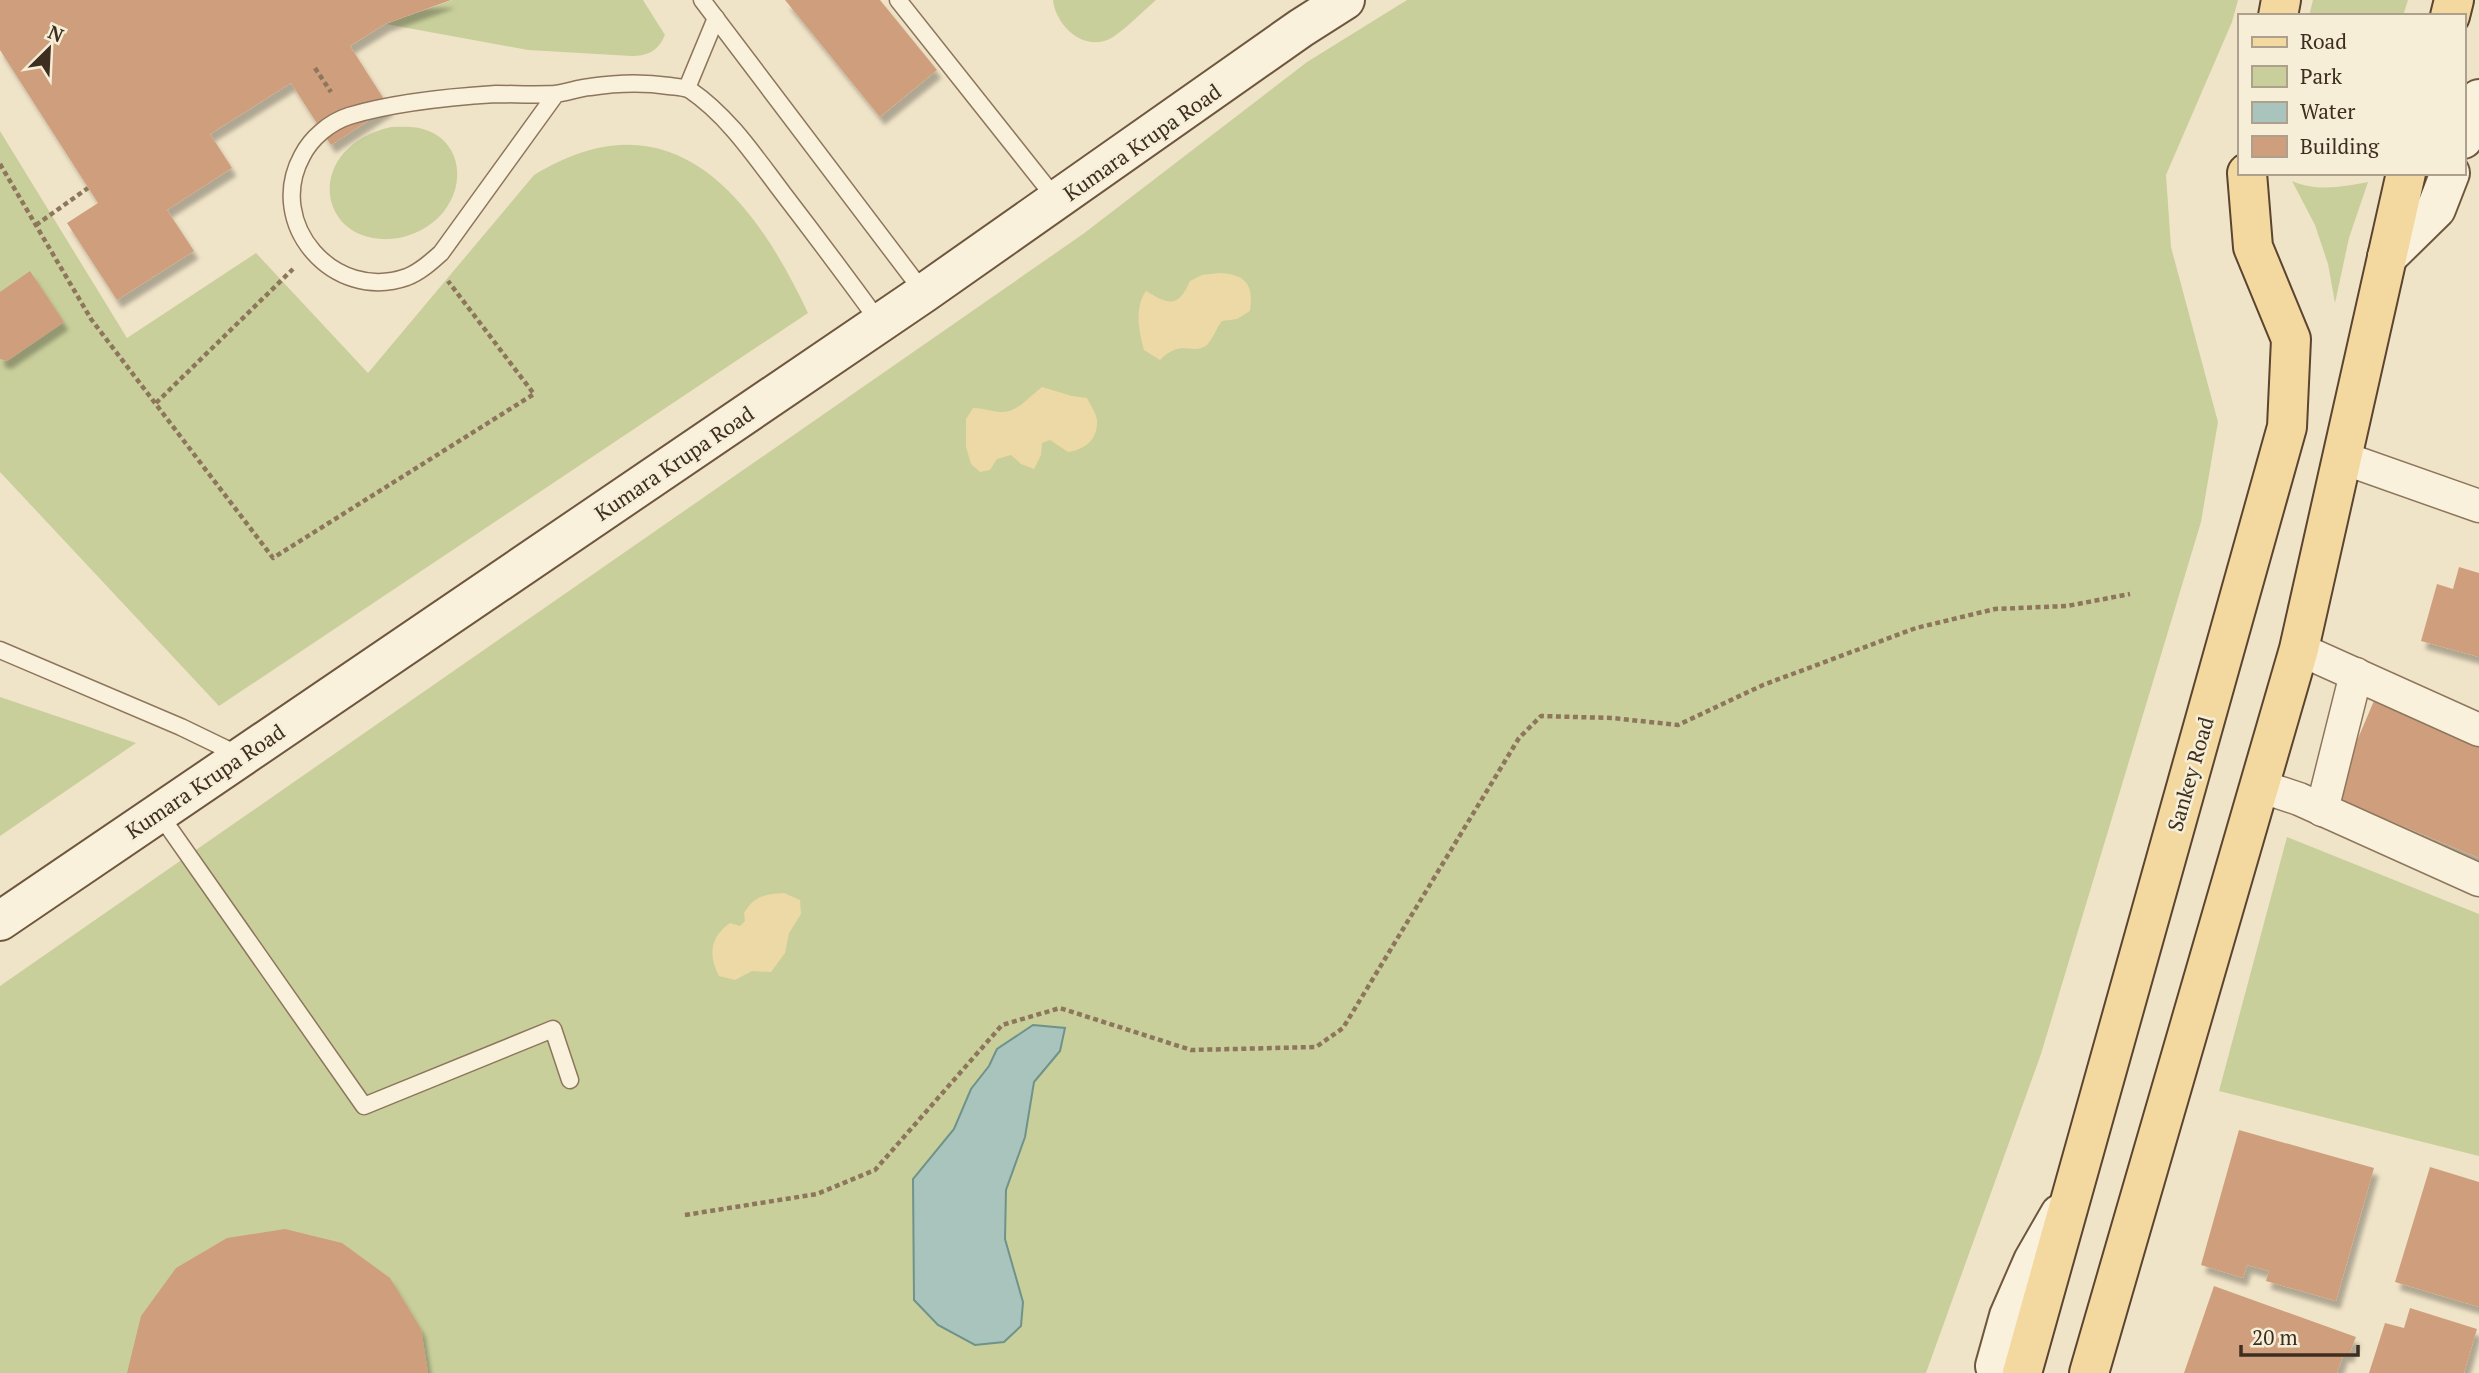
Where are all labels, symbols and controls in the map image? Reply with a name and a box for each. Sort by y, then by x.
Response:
north arrow [14,14,84,84]
legend [2238,14,2465,175]
text: N [44,19,68,48]
text: Road [2300,27,2347,55]
text: Park [2300,62,2342,90]
street label: Kumara Krupa Road [1058,77,1227,207]
text: Water [2300,97,2355,125]
text: Building [2300,132,2380,160]
street label: Kumara Krupa Road [589,399,759,527]
street label: Sankey Road [2160,713,2220,834]
street label: Kumara Krupa Road [120,717,290,845]
scale bar [2241,1314,2358,1358]
text: 20 m [2252,1323,2298,1351]

